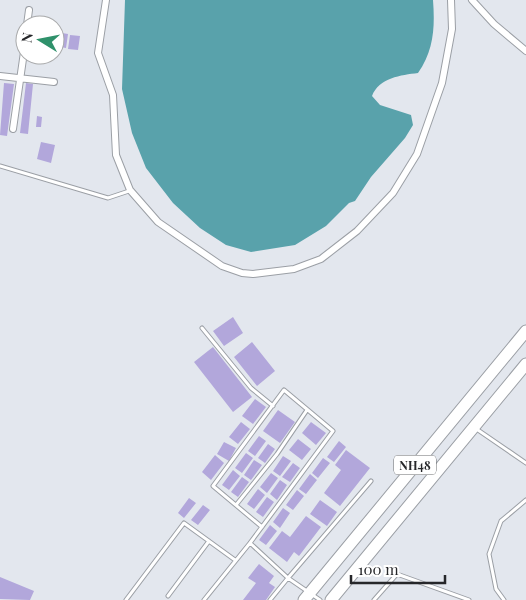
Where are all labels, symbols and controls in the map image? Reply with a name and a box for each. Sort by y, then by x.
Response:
north arrow [15,15,65,65]
text: N [16,31,37,44]
road number: NH48 [394,456,436,474]
scale bar [351,552,445,584]
text: 100 m [358,559,399,579]

